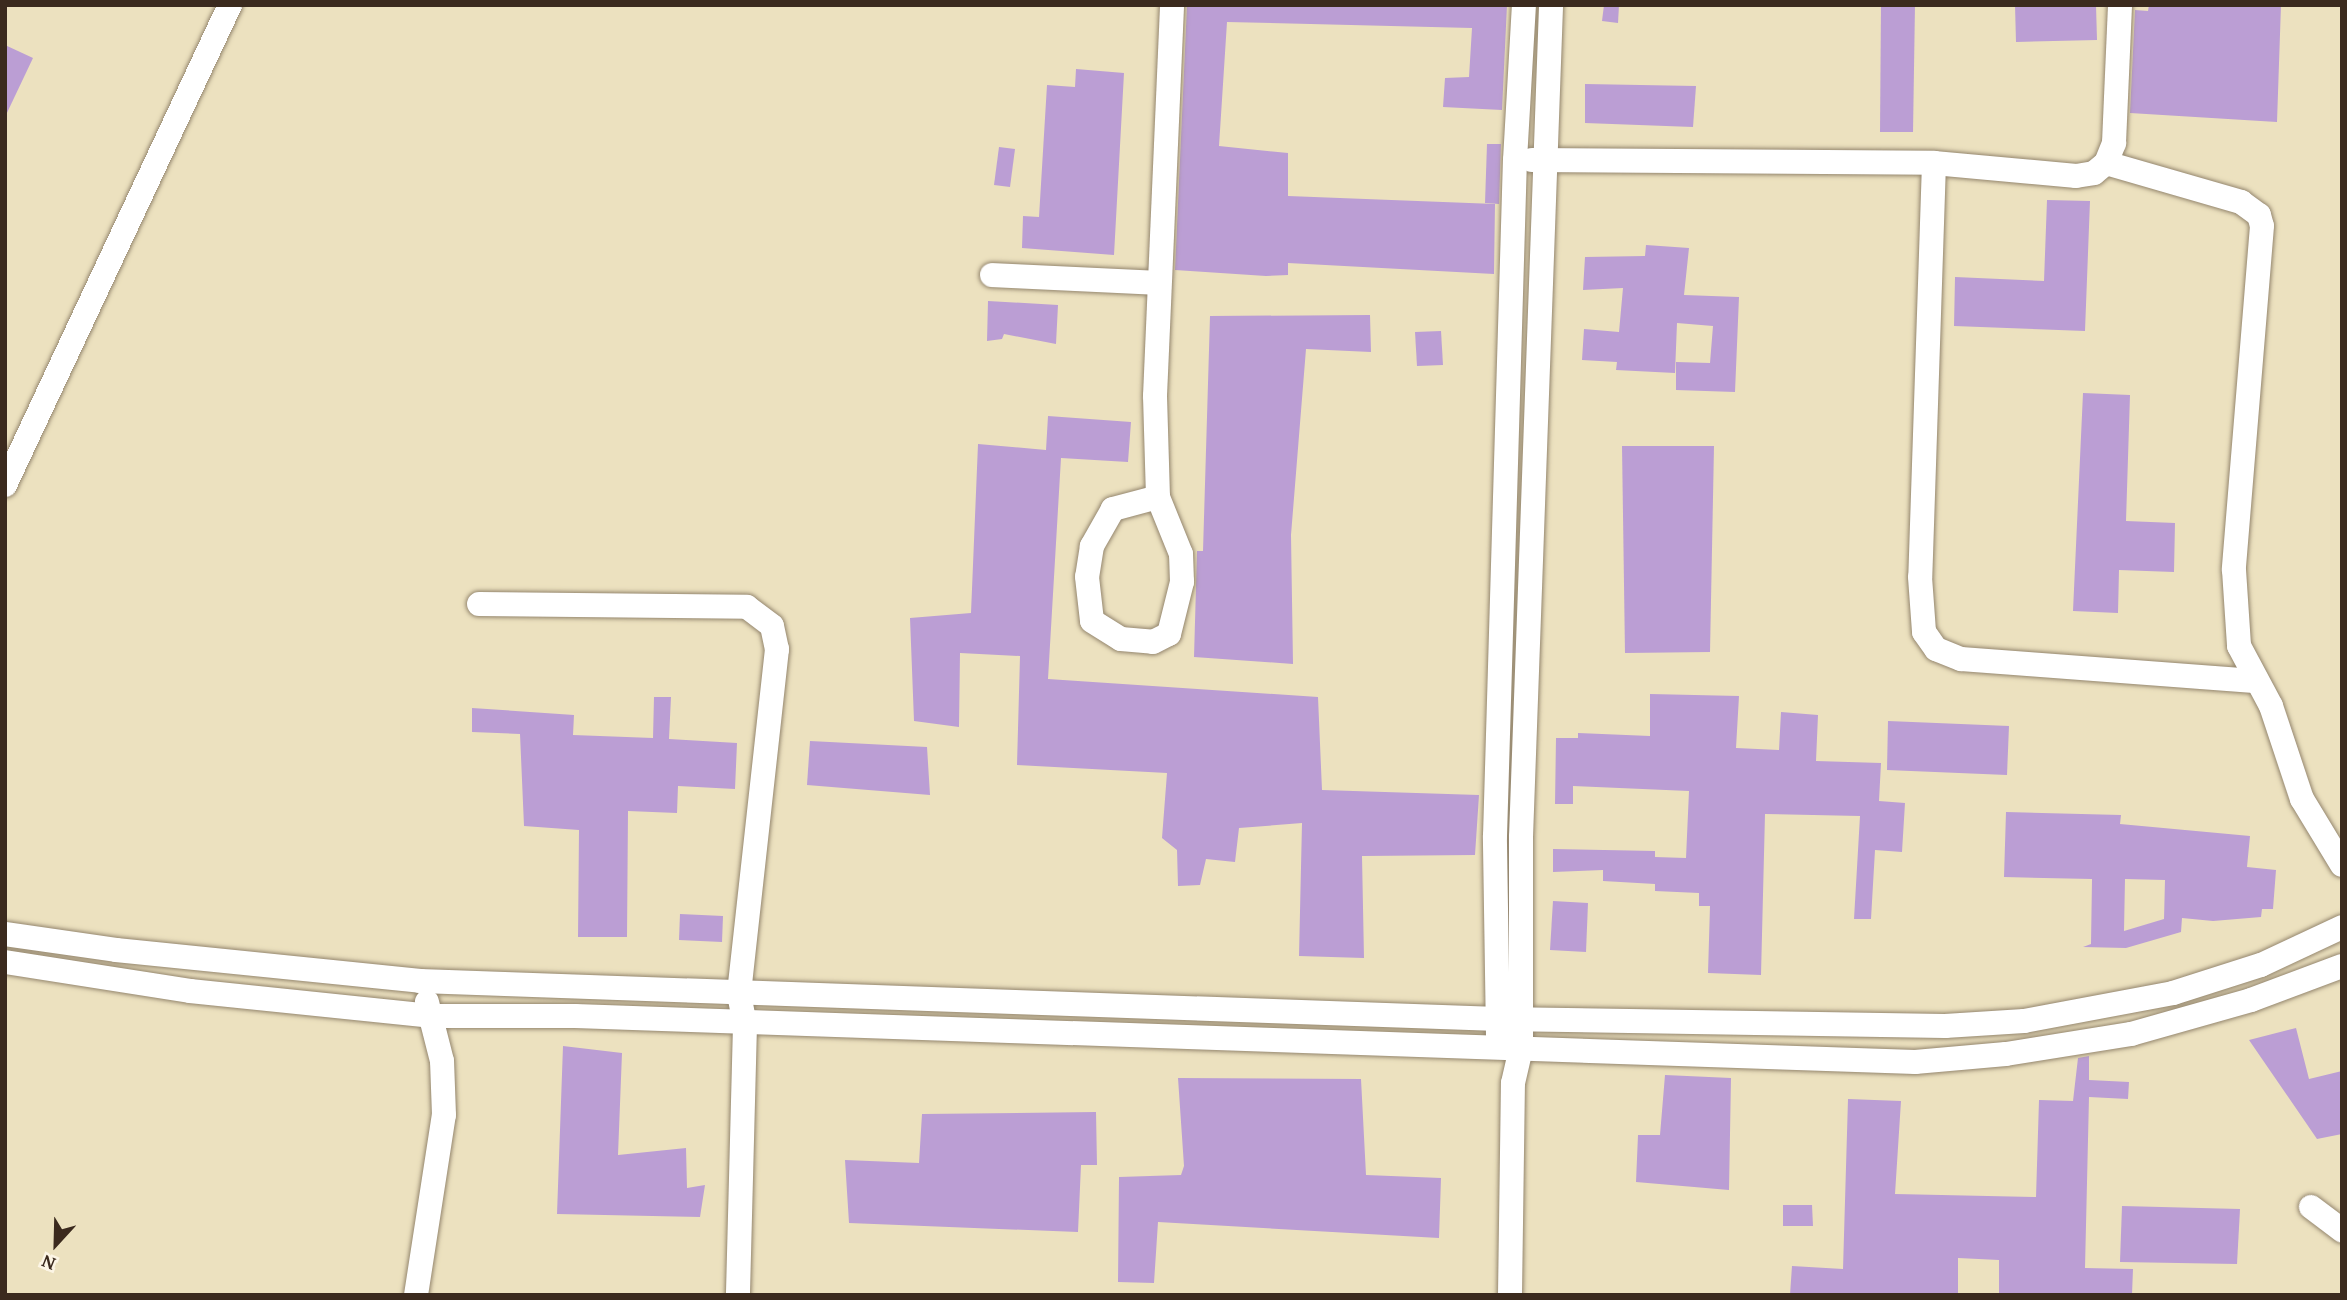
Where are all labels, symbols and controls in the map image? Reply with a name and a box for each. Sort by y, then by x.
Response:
north arrow [21,1209,91,1279]
text: N [37,1248,59,1279]

